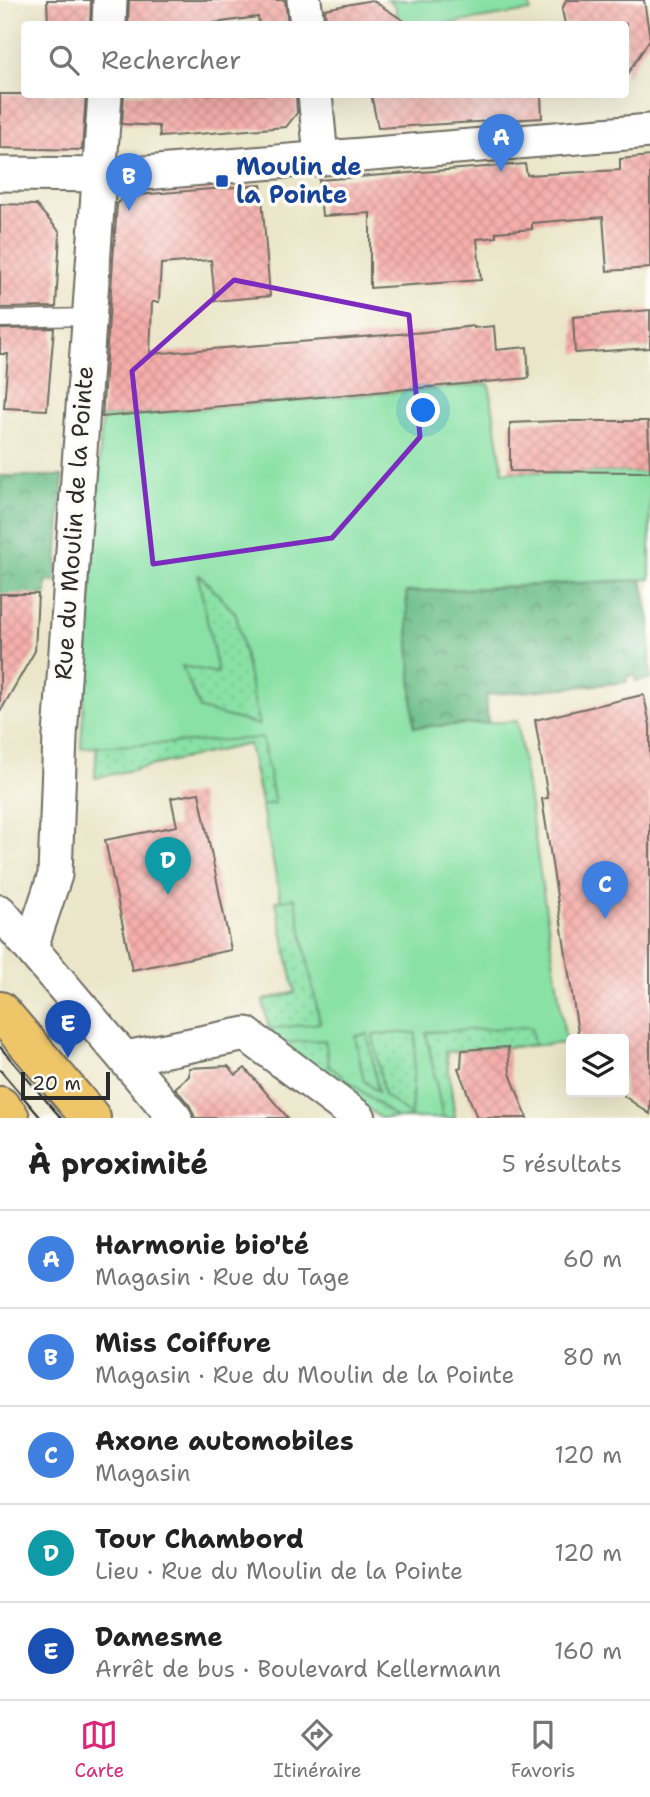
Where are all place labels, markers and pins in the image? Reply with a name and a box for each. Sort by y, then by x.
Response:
pin: A [478,114,524,172]
place label: Moulin de la Pointe [236,151,362,211]
pin: B [106,153,152,211]
marker: Moulin de la Pointe [214,173,230,189]
pin: D [145,837,191,895]
pin: C [582,861,628,919]
pin: E [45,1000,91,1058]

